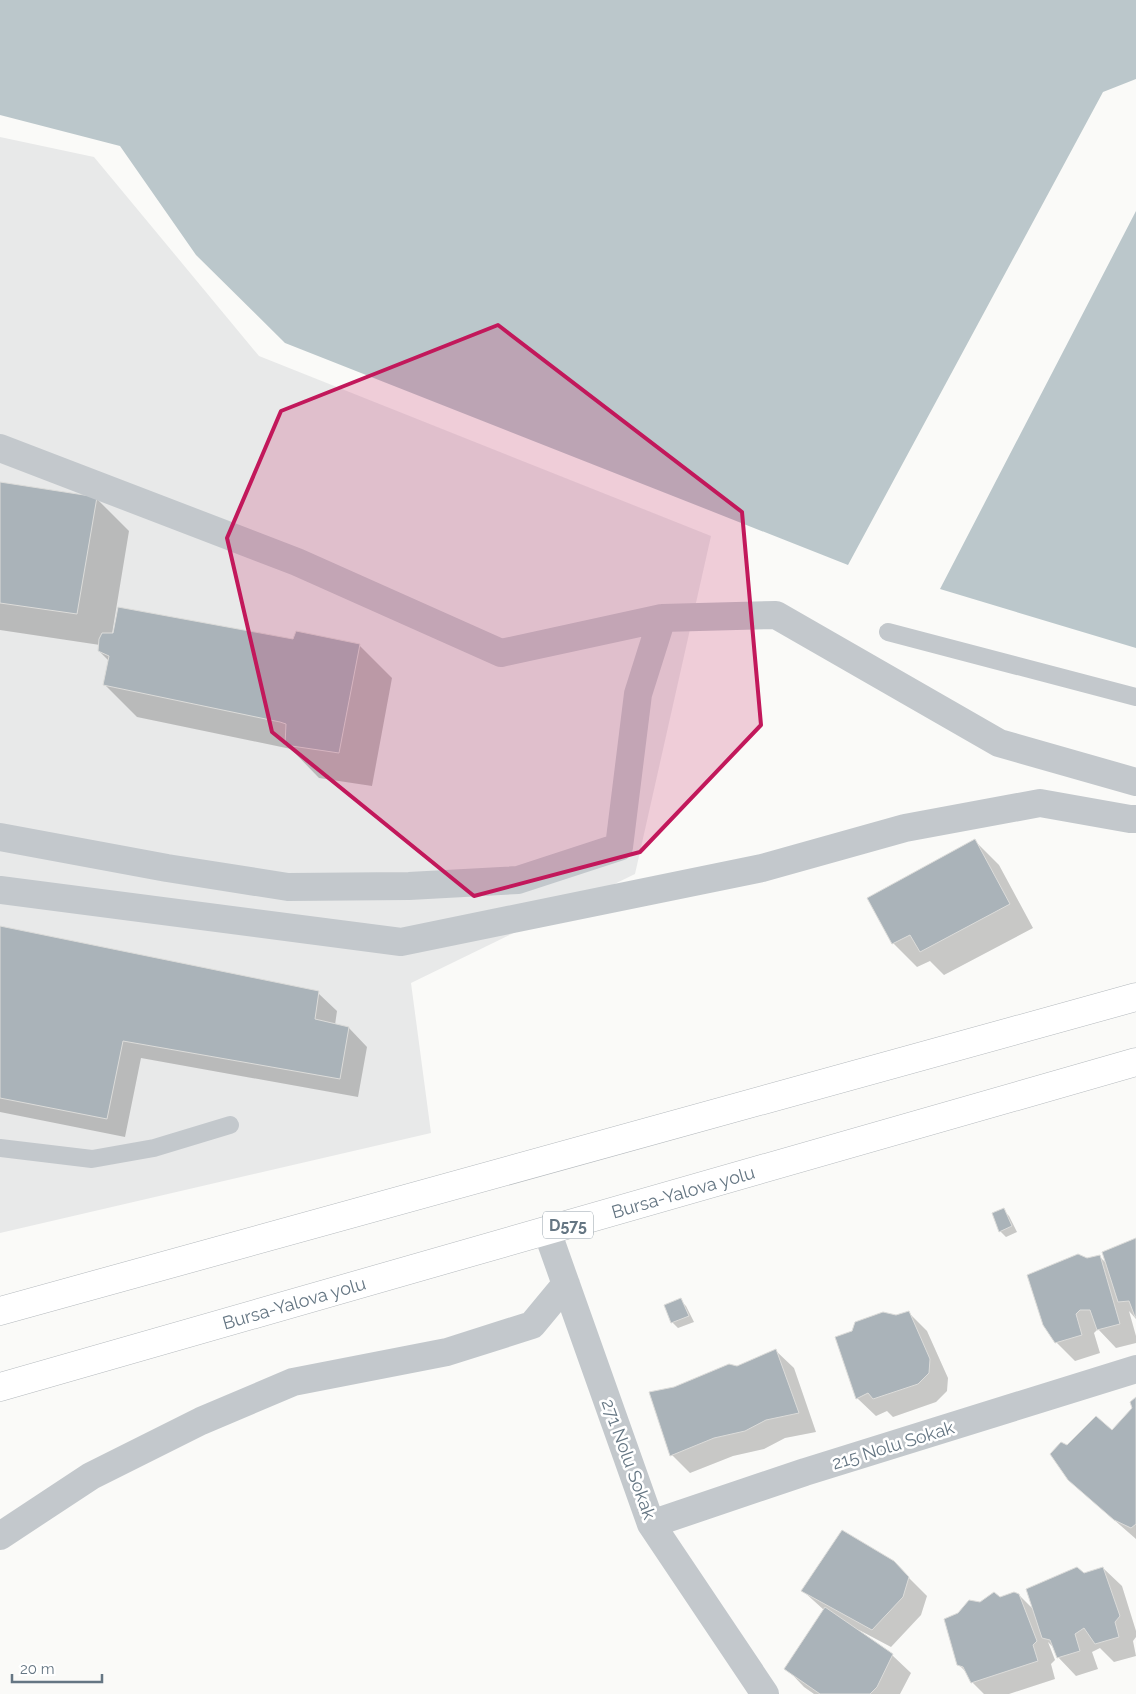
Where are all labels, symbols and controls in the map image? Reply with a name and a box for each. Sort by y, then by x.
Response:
street label: Bursa-Yalova yolu [609,1162,757,1222]
road number: D575 [543,1212,593,1238]
street label: Bursa-Yalova yolu [220,1273,368,1333]
street label: 271 Nolu Sokak [598,1396,661,1522]
street label: 215 Nolu Sokak [829,1416,957,1474]
scale bar [12,1652,102,1684]
text: 20 m [20,1660,55,1678]

